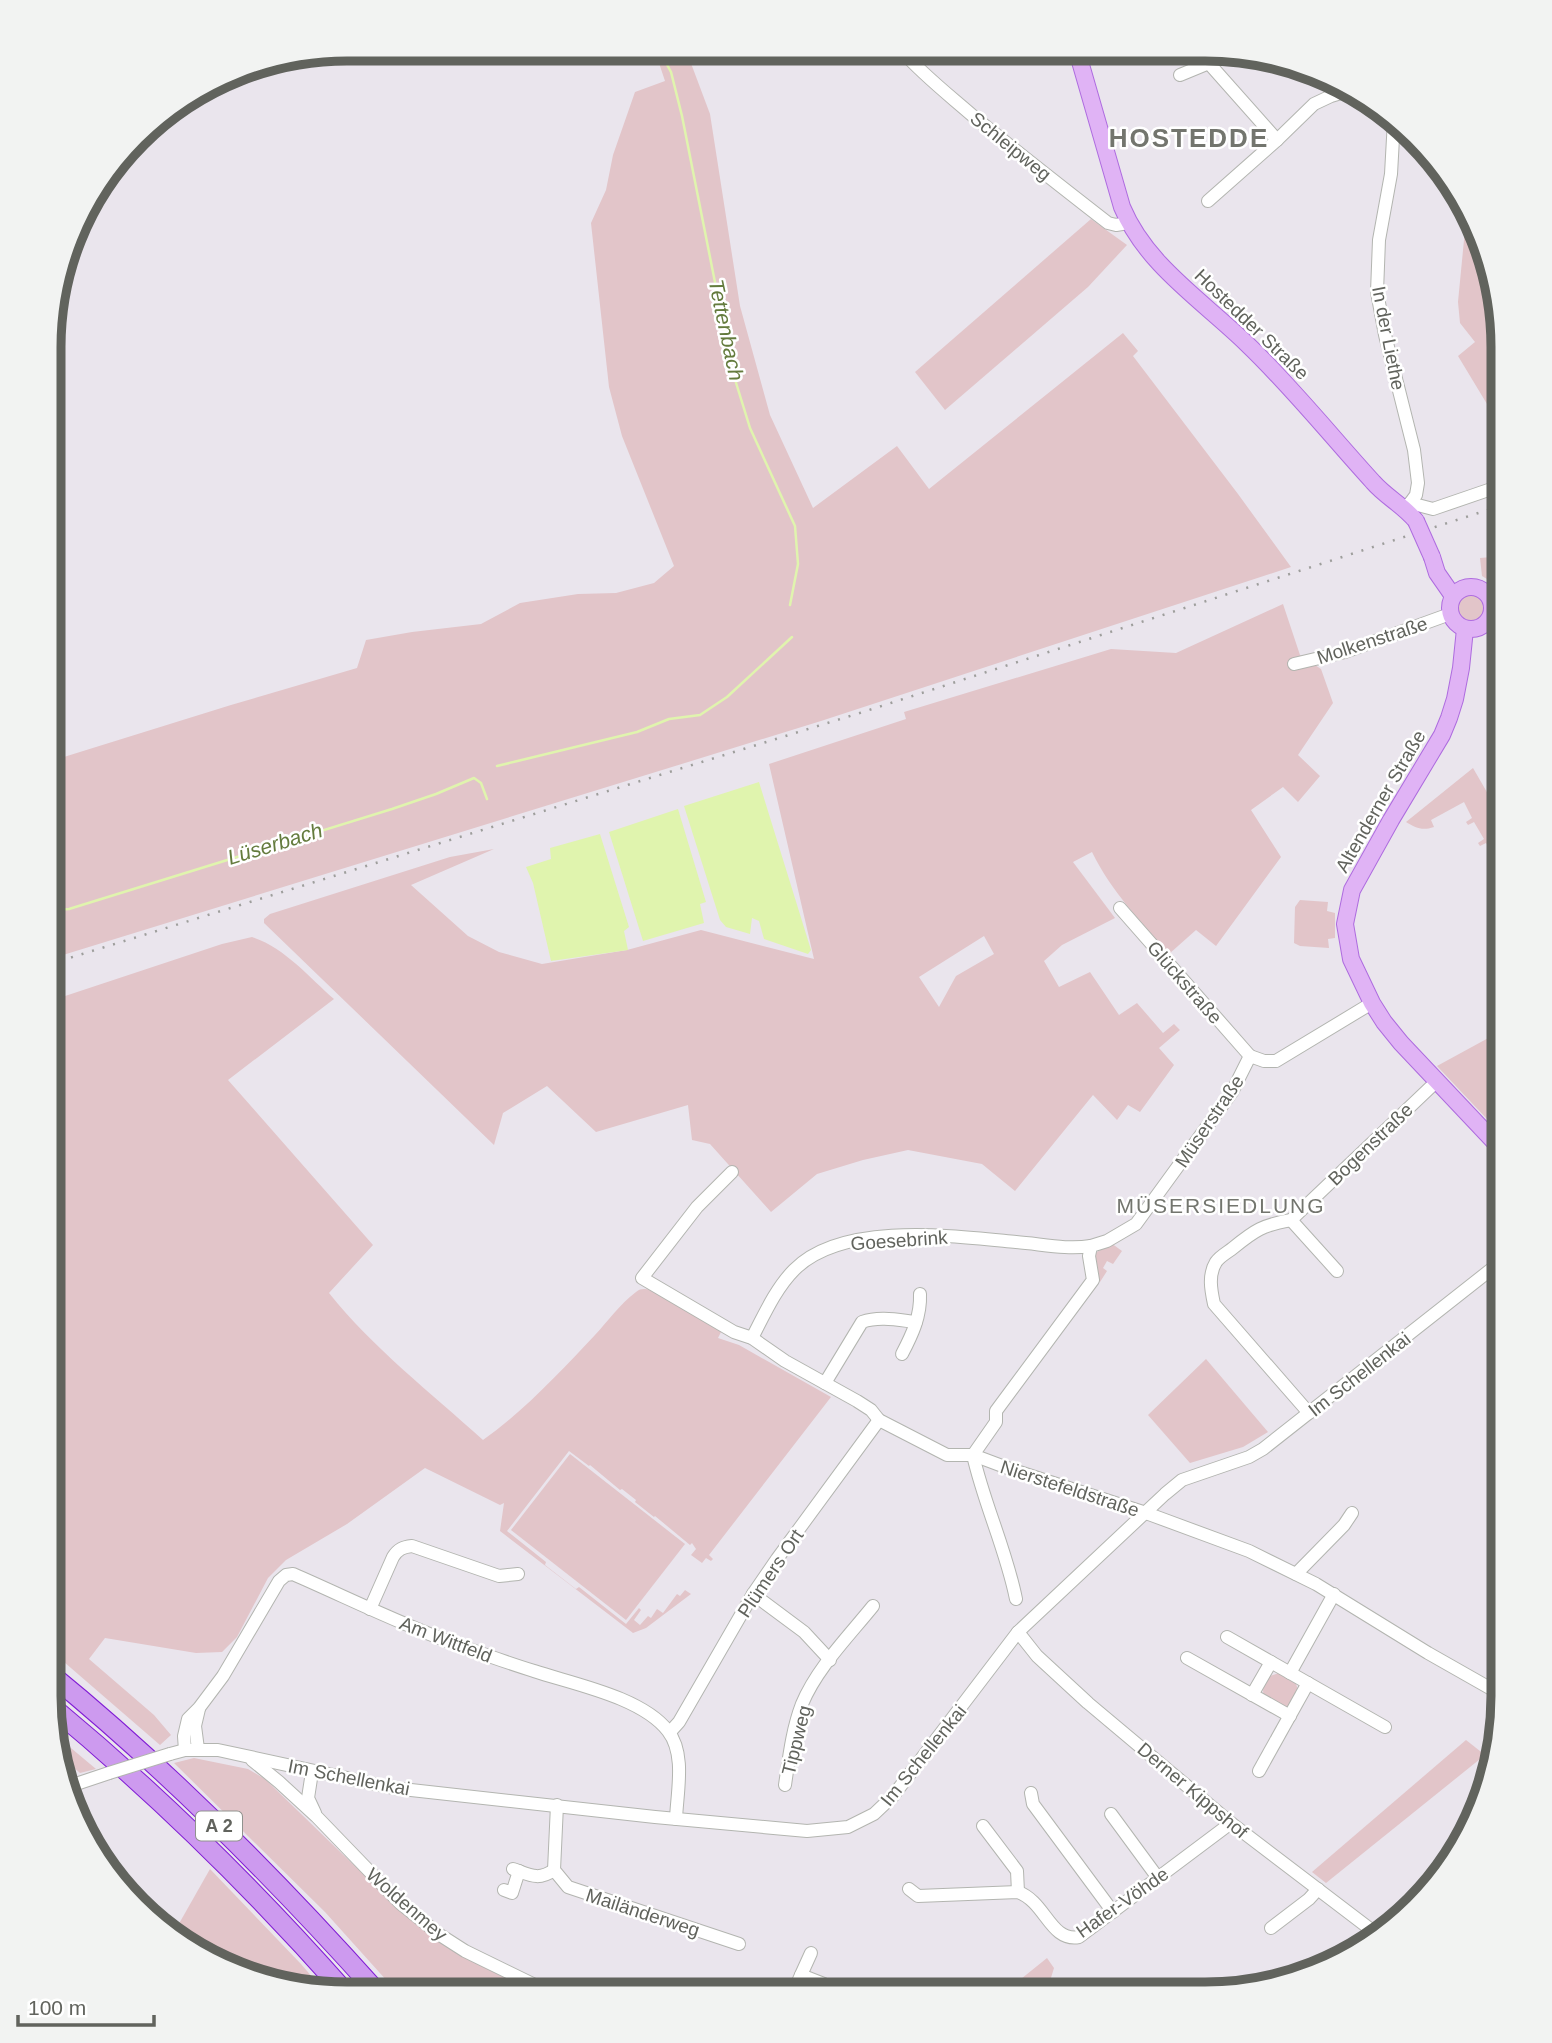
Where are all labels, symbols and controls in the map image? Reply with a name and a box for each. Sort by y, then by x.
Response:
street label: Schleipweg [966,108,1055,185]
district label: HOSTEDDE [1109,123,1269,153]
street label: Hostedder Straße [1190,265,1313,384]
water label: Tettenbach [705,277,748,383]
street label: In der Liethe [1368,284,1409,392]
street label: Molkenstraße [1314,613,1430,668]
street label: Altenderner Straße [1331,726,1430,876]
water label: Lüserbach [225,818,325,869]
street label: Glückstraße [1143,937,1226,1028]
street label: Müserstraße [1171,1071,1248,1171]
street label: Bogenstraße [1324,1099,1417,1190]
district label: MÜSERSIEDLUNG [1116,1194,1326,1217]
street label: Goesebrink [850,1227,949,1254]
street label: Im Schellenkai [1304,1328,1414,1421]
street label: Nierstefeldstraße [998,1456,1142,1521]
street label: Plümers Ort [733,1525,808,1621]
street label: Am Wittfeld [397,1612,495,1667]
street label: Im Schellenkai [876,1701,970,1810]
street label: Tippweg [778,1703,815,1777]
street label: Derner Kippshof [1133,1738,1253,1843]
street label: Im Schellenkai [286,1755,412,1800]
road number: A 2 [196,1812,242,1840]
street label: Hafer-Vöhde [1072,1863,1172,1942]
street label: Woldenmey [362,1864,452,1945]
street label: Mailänderweg [583,1884,702,1941]
scale bar [18,1983,154,2027]
text: 100 m [28,1996,86,2019]

